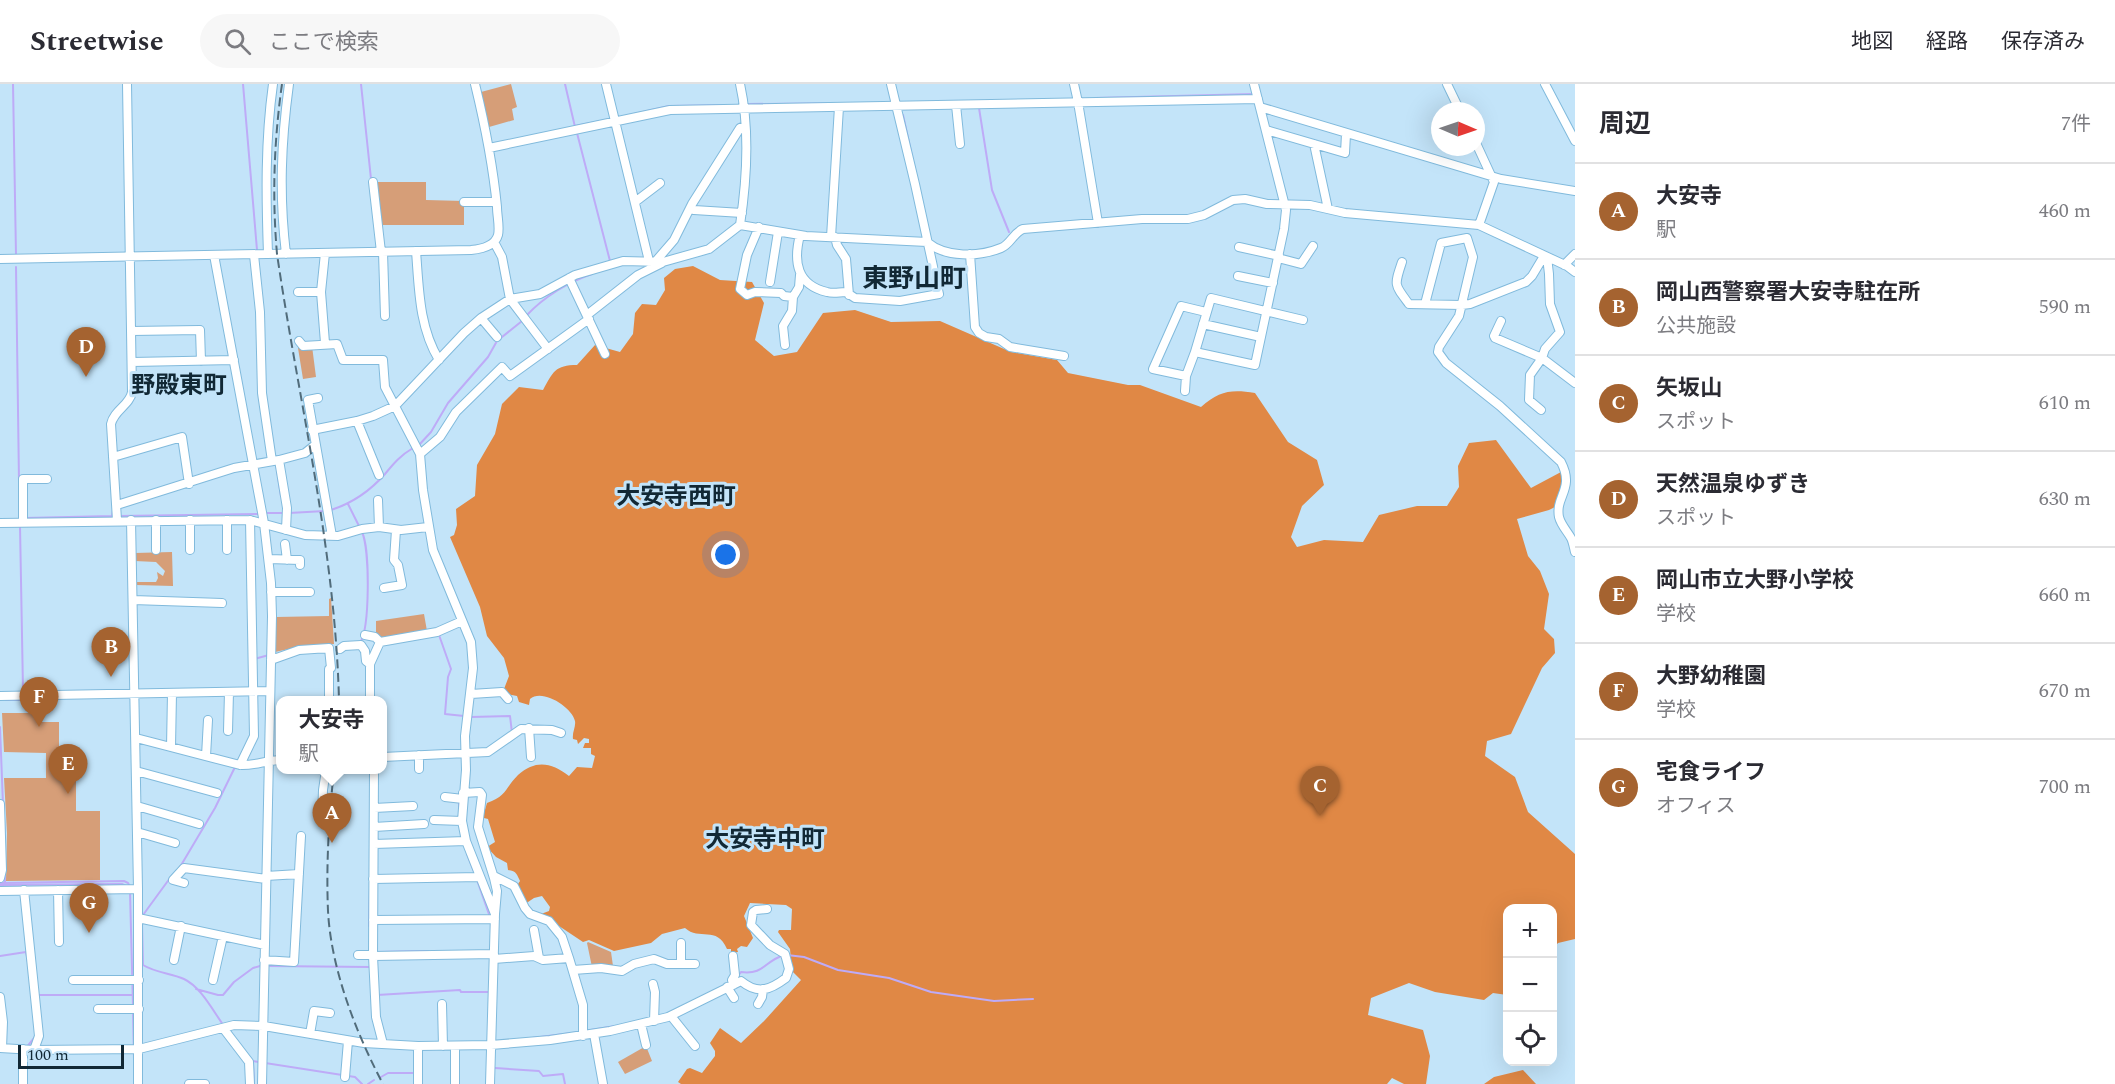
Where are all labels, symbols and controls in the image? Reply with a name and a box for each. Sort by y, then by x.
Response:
search box [200,14,620,68]
text: Streetwise [30,20,164,63]
icon: search [221,25,254,58]
text: ここで検索 [269,26,379,59]
text: 地図 [1851,26,1893,58]
text: 経路 [1926,26,1968,58]
text: 保存済み [2001,26,2085,58]
north arrow [1431,102,1485,156]
text: 周辺 [1599,104,1651,144]
text: 7件 [2061,109,2091,139]
text: 大安寺 [1656,180,1722,213]
text: A [1611,196,1626,226]
text: 460 m [2039,196,2091,226]
text: 駅 [1656,215,1676,245]
district label: 東野山町 [862,259,966,299]
text: 岡山西警察署大安寺駐在所 [1656,276,1920,309]
text: B [1611,292,1626,322]
text: 590 m [2039,292,2091,322]
text: 公共施設 [1656,311,1736,341]
pin: D [66,328,106,377]
district label: 野殿東町 [131,368,227,404]
text: 矢坂山 [1656,372,1722,405]
text: C [1611,388,1626,418]
text: 610 m [2039,388,2091,418]
text: スポット [1656,407,1736,437]
text: 天然温泉ゆずき [1656,468,1810,501]
district label: 大安寺西町 [616,479,736,515]
text: D [1610,484,1627,514]
text: 630 m [2039,484,2091,514]
text: スポット [1656,503,1736,533]
your location [711,540,740,569]
text: 岡山市立大野小学校 [1656,564,1854,597]
text: E [1612,580,1625,610]
text: 660 m [2039,580,2091,610]
text: 学校 [1656,599,1696,629]
pin: B [92,628,130,677]
text: 大野幼稚園 [1656,660,1766,693]
text: F [1612,676,1625,706]
text: 670 m [2039,676,2091,706]
pin: F [20,678,58,727]
text: 学校 [1656,695,1696,725]
popup [276,696,387,774]
text: 大安寺 [298,704,365,737]
text: 駅 [298,739,318,769]
pin: E [48,744,88,794]
text: 宅食ライフ [1656,756,1766,789]
pin: C [1300,766,1340,816]
text: G [1611,772,1626,802]
text: 700 m [2039,772,2091,802]
text: オフィス [1656,791,1736,821]
pin: A [312,794,352,843]
district label: 大安寺中町 [705,822,825,858]
pin: G [70,884,109,933]
map controls [1503,904,1557,1066]
button: + [1503,904,1557,958]
button: − [1503,958,1557,1012]
button: locate [1503,1012,1557,1066]
scale bar [18,1042,124,1070]
text: 100 m [27,1043,69,1067]

